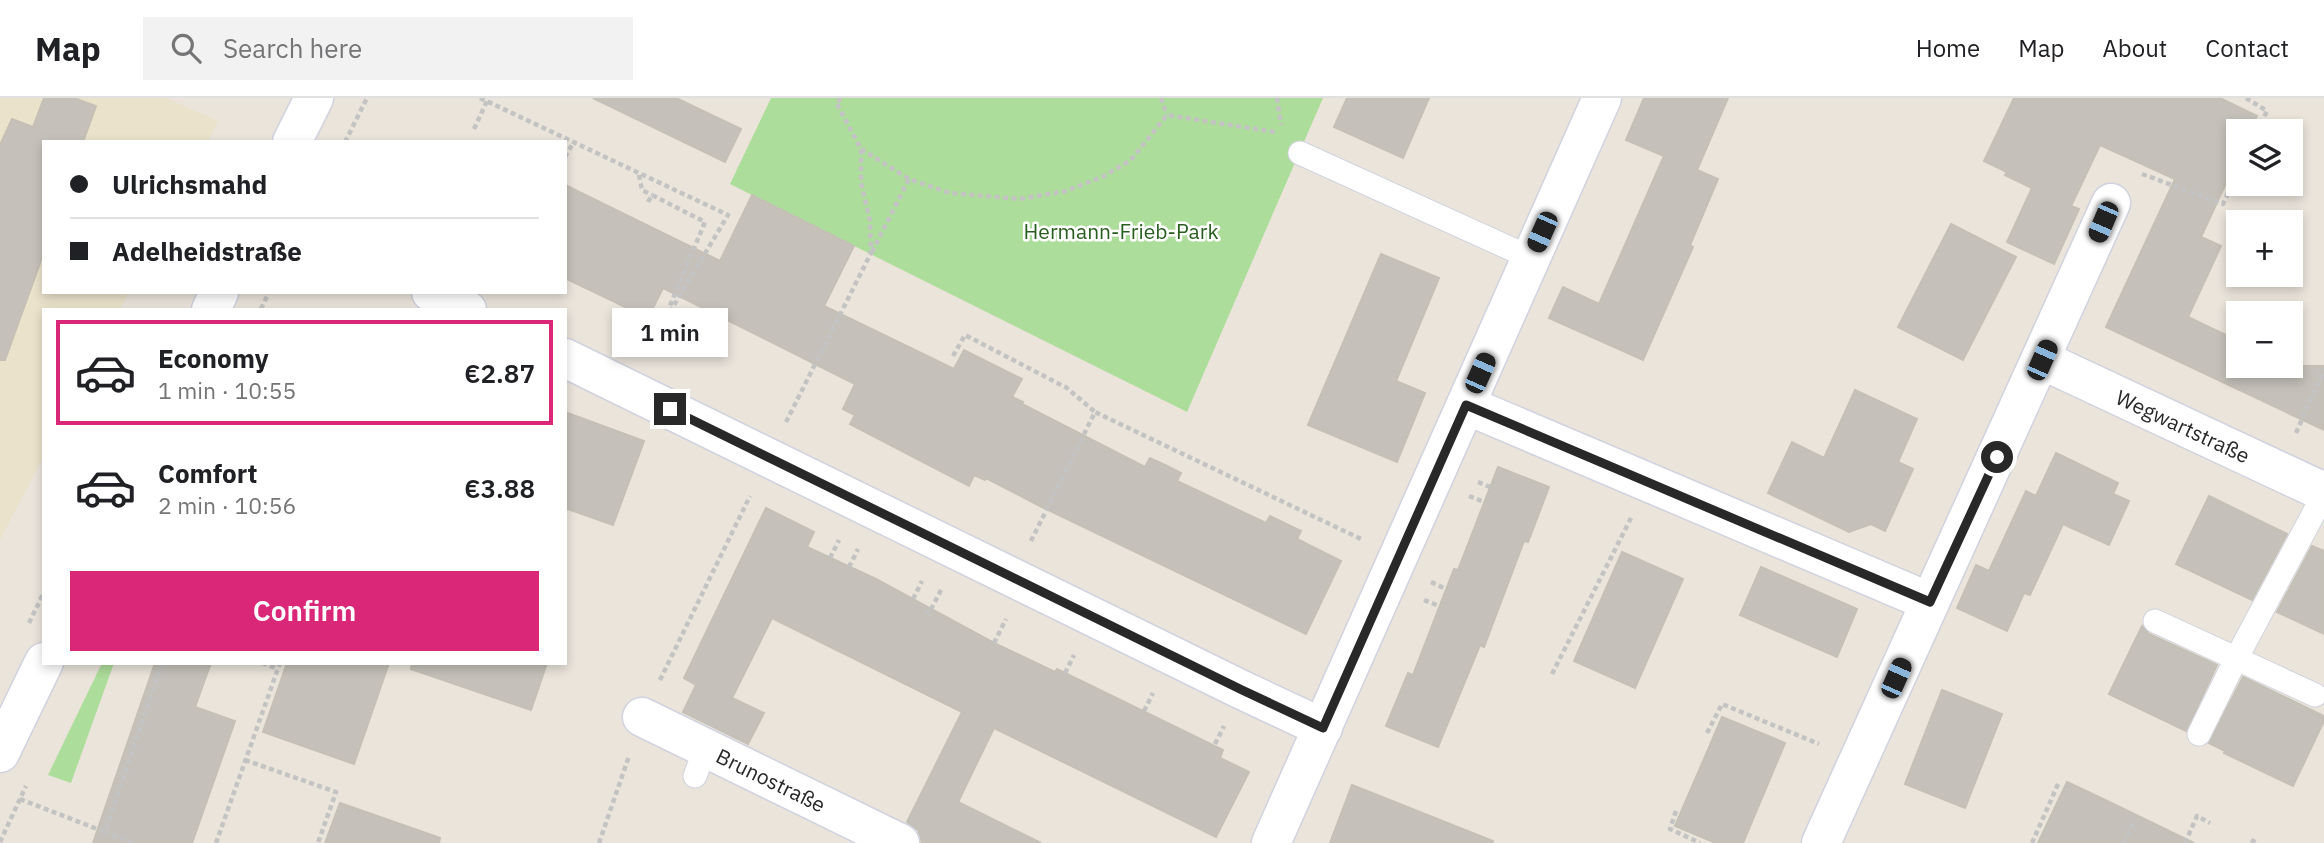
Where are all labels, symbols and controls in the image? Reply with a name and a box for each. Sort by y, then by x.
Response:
search box [143,17,633,80]
text: Map [35,27,101,70]
icon: search [167,29,205,67]
text: Search here [223,31,362,65]
text: Home [1916,32,1980,64]
text: Map [2018,32,2064,64]
text: About [2102,32,2167,64]
text: Contact [2205,32,2289,64]
map controls [2226,119,2303,378]
button: layers [2226,119,2303,196]
text: Ulrichsmahd [112,167,267,201]
car [2086,199,2121,245]
car [1524,209,1561,255]
button: + [2226,210,2303,287]
park label: Hermann-Frieb-Park [1024,217,1218,245]
text: Adelheidstraße [112,234,302,268]
button: − [2226,301,2303,378]
callout: 1 min [612,308,728,356]
text: 1 min [640,317,700,347]
car [2024,337,2061,383]
icon: car [74,341,137,404]
text: Economy [158,341,269,375]
car [1462,350,1499,396]
text: €2.87 [464,356,535,390]
text: 1 min · 10:55 [158,375,296,405]
street label: Wegwartstraße [2112,383,2254,469]
route end [654,393,686,425]
route start [1981,441,2013,473]
icon: car [74,456,137,519]
text: Comfort [158,456,257,490]
text: €3.88 [464,471,535,505]
text: 2 min · 10:56 [158,490,296,520]
button: Confirm [70,571,539,651]
car [1878,655,1915,701]
street label: Brunostraße [712,741,830,819]

